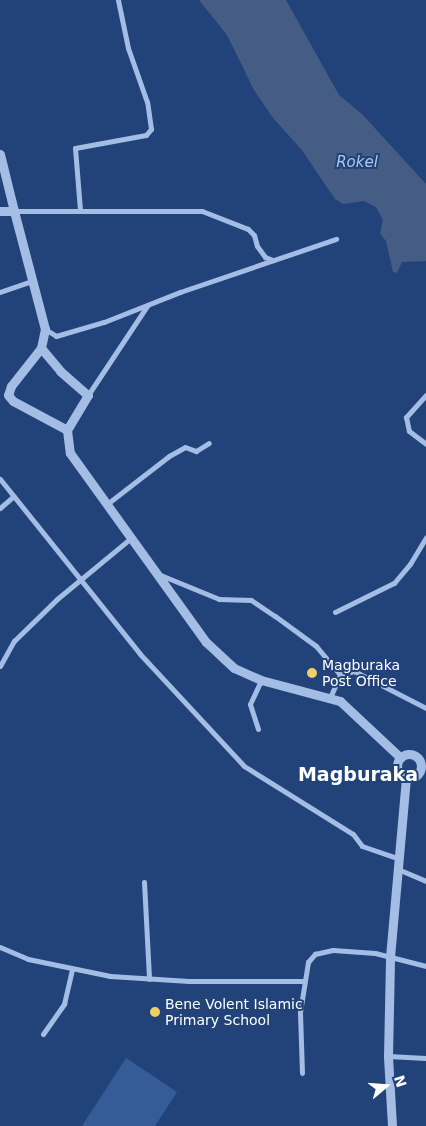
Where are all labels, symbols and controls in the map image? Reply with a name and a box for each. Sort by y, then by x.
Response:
water label: Rokel [336,154,378,172]
place label: Magburaka Post Office [322,657,400,690]
marker: Magburaka Post Office [306,667,318,679]
district label: Magburaka [298,764,418,786]
place label: Bene Volent Islamic Primary School [165,996,303,1028]
marker: Bene Volent Islamic Primary School [149,1006,161,1018]
north arrow [361,1061,411,1111]
text: N [391,1073,410,1089]

